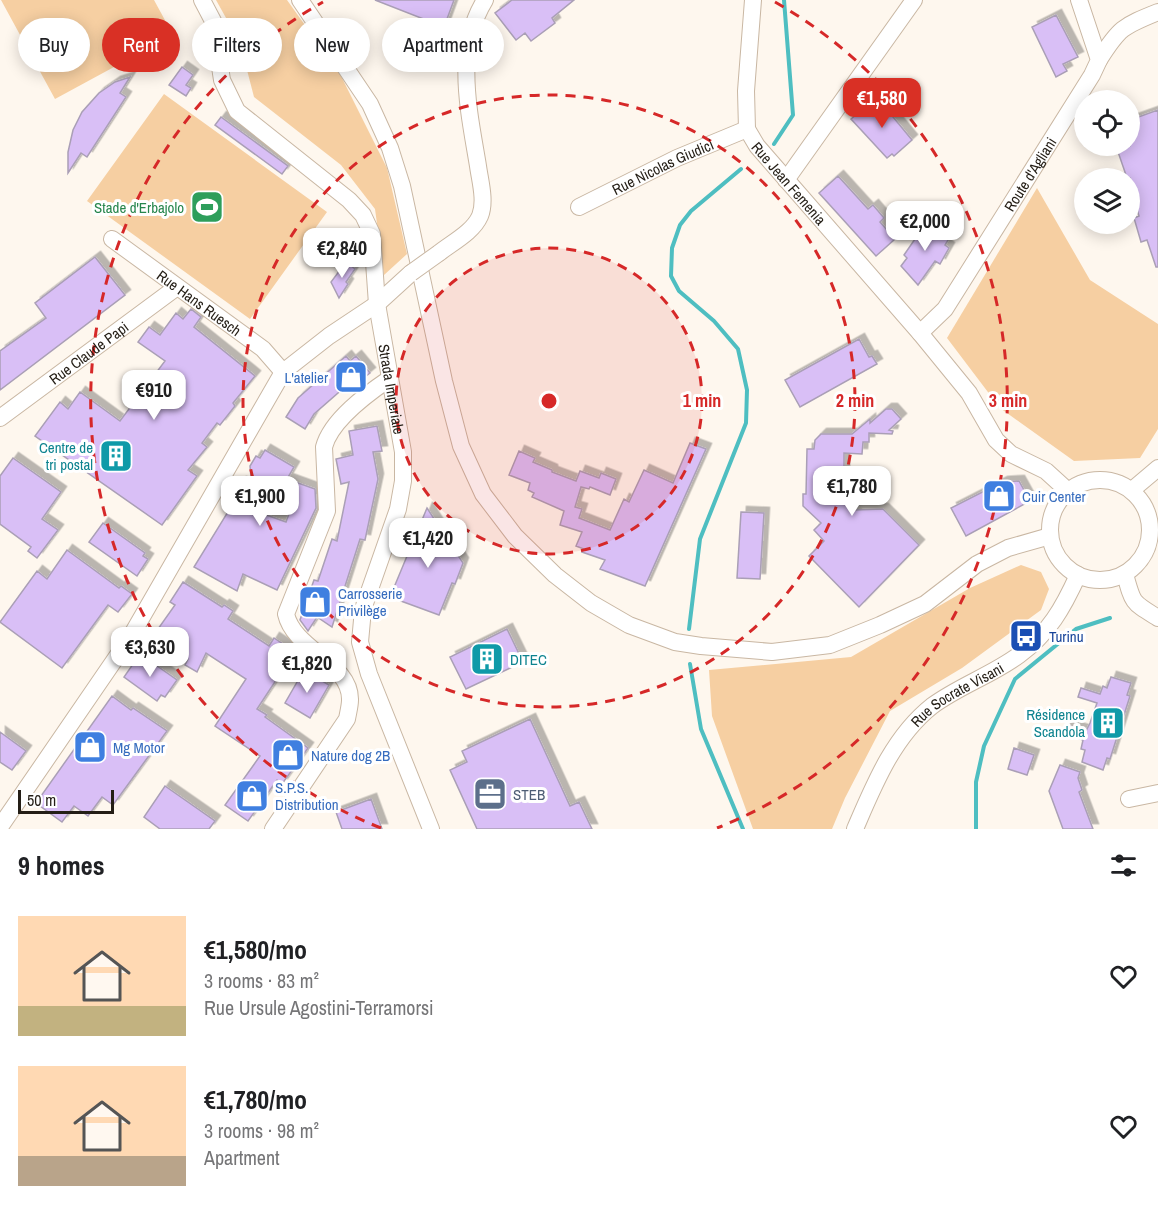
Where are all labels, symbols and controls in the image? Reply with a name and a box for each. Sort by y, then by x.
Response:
chip: Buy [18,18,90,72]
chip: Rent [102,18,180,72]
chip: Filters [192,18,282,72]
chip: New [294,18,370,72]
chip: Apartment [382,18,504,72]
pin: €1,580 [833,78,931,129]
text: €1,580 [857,84,907,111]
map controls [1074,90,1140,234]
button: locate [1074,90,1140,156]
street label: Route d'Agliani [999,133,1061,215]
street label: Rue Nicolas Giudici [608,134,717,199]
street label: Rue Jean Femenia [747,137,831,229]
button: layers [1074,168,1140,234]
sports icon: Stade d'Erbajolo [189,189,225,225]
place label: Stade d'Erbajolo [94,197,184,218]
pin: €2,000 [876,201,974,252]
text: €2,000 [900,207,950,234]
pin: €2,840 [293,228,391,279]
text: €2,840 [317,234,367,261]
street label: Rue Hans Ruesch [153,265,246,340]
street label: Rue Claude Papi [44,316,132,389]
street label: Strada Imperiale [374,342,410,436]
shop icon: L'atelier [333,359,369,395]
place label: L'atelier [285,367,328,388]
pin: €910 [118,370,190,421]
text: €910 [136,376,172,403]
text: 1 min [683,388,721,413]
text: 2 min [836,388,874,413]
text: 3 min [989,388,1027,413]
centre of rings [539,391,559,411]
place label: Centre de tri postal [39,437,93,475]
building icon: Centre de tri postal [98,438,134,474]
pin: €1,780 [803,466,901,517]
text: €1,780 [827,472,877,499]
pin: €1,900 [211,476,309,527]
shop icon: Cuir Center [981,478,1017,514]
text: €1,900 [235,482,285,509]
place label: Cuir Center [1022,486,1086,507]
pin: €1,420 [379,518,477,569]
text: €1,420 [403,524,453,551]
place label: Carrosserie Privilège [338,583,402,621]
shop icon: Carrosserie Privilège [297,584,333,620]
bus stop icon: Turinu [1008,618,1044,654]
place label: Turinu [1049,626,1084,647]
pin: €3,630 [101,627,199,678]
text: €3,630 [125,633,175,660]
building icon: DITEC [469,641,505,677]
pin: €1,820 [258,643,356,694]
text: €1,820 [282,649,332,676]
place label: DITEC [510,649,547,670]
street label: Rue Socrate Visani [905,657,1007,731]
place label: Résidence Scandola [1026,704,1085,742]
building icon: Résidence Scandola [1090,705,1126,741]
shop icon: Mg Motor [72,729,108,765]
place label: Mg Motor [113,737,165,758]
shop icon: Nature dog 2B [270,737,306,773]
place label: Nature dog 2B [311,745,390,766]
office icon: STEB [472,776,508,812]
place label: S.P.S. Distribution [275,777,339,815]
shop icon: S.P.S. Distribution [234,778,270,814]
place label: STEB [513,784,545,805]
scale bar [18,787,114,814]
text: 50 m [27,789,56,811]
text: 9 homes [18,848,105,883]
icon: filters [1107,849,1140,882]
text: €1,580/mo [204,932,307,967]
icon: home [66,940,138,1012]
icon: heart [1107,960,1140,993]
text: 3 rooms · 83 m² [204,967,319,994]
text: Rue Ursule Agostini-Terramorsi [204,994,434,1021]
text: €1,780/mo [204,1082,307,1117]
icon: home [66,1090,138,1162]
icon: heart [1107,1110,1140,1143]
text: 3 rooms · 98 m² [204,1117,319,1144]
text: Apartment [204,1144,280,1171]

